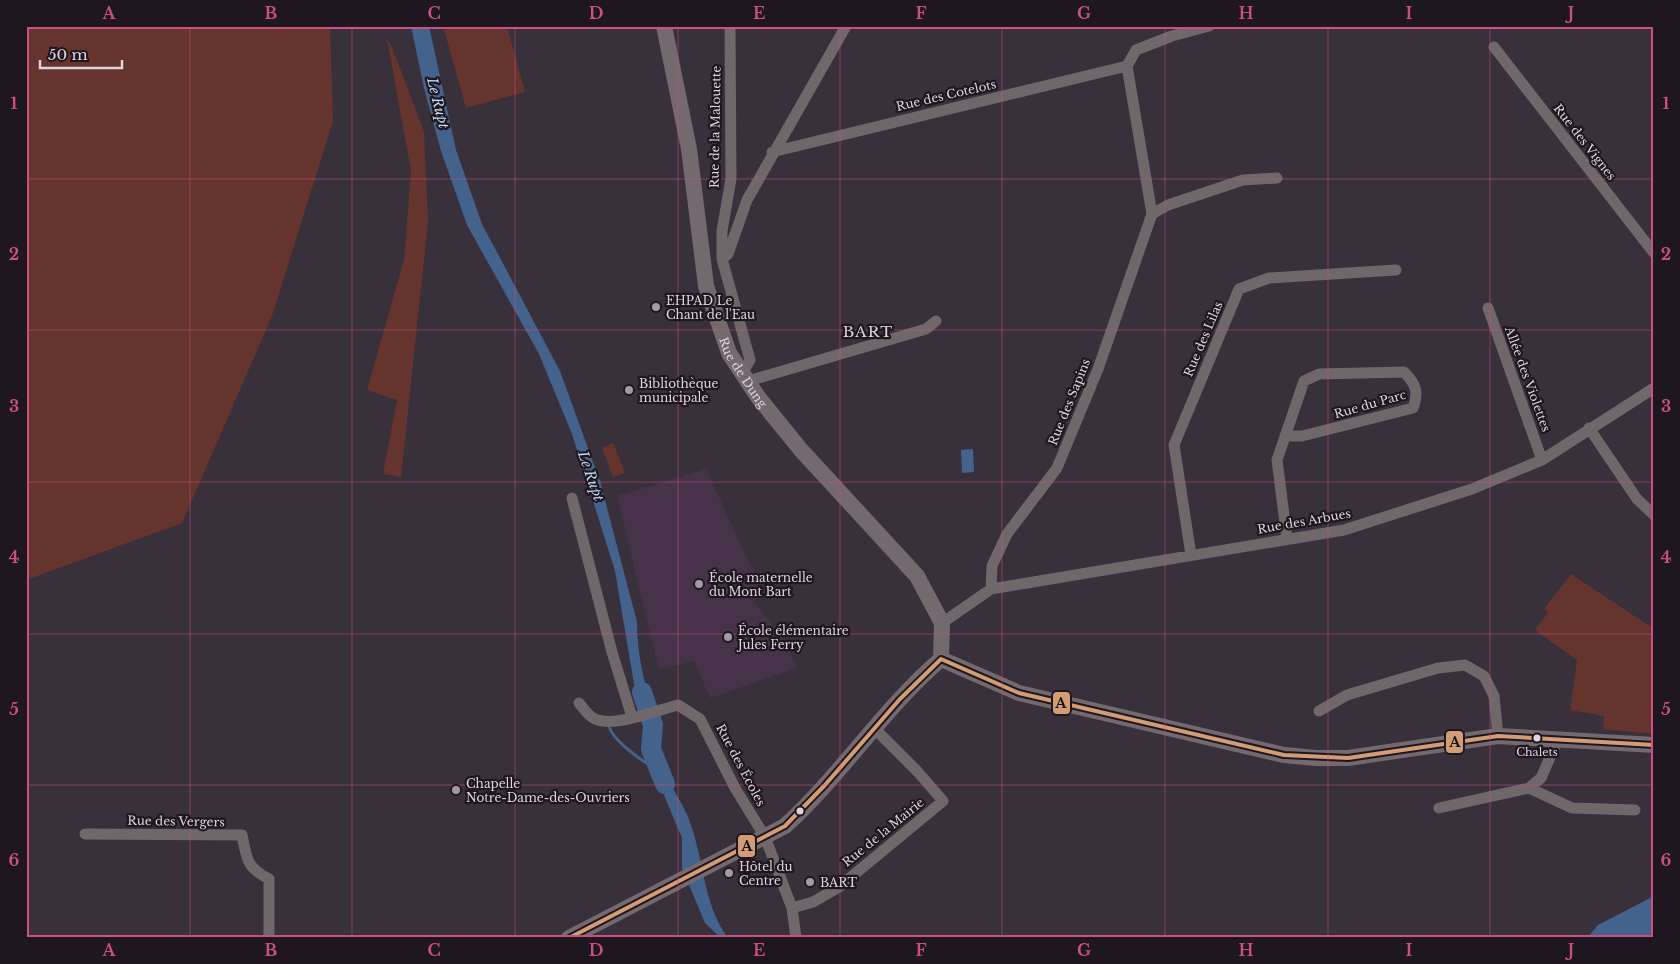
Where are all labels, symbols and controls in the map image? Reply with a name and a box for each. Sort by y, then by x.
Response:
text: A [102,3,117,23]
text: B [265,3,278,23]
text: C [427,3,441,23]
text: D [589,3,603,23]
text: E [753,3,765,23]
text: F [915,3,927,23]
text: G [1077,3,1091,23]
text: H [1238,3,1254,23]
text: I [1406,3,1413,23]
text: J [1565,3,1574,23]
scale bar [40,38,122,70]
text: 50 m [48,45,88,64]
street label: Rue de la Malouette [706,66,724,188]
water label: Le Rupt [423,75,453,131]
street label: Rue des Cotelots [894,76,998,114]
text: 1 [11,93,18,113]
text: 1 [1663,93,1670,113]
street label: Rue des Vignes [1551,101,1619,183]
text: 2 [9,244,19,264]
text: 2 [1661,244,1671,264]
place label: EHPAD Le Chant de l'Eau [666,293,755,322]
street label: Rue des Lilas [1180,299,1226,379]
marker: EHPAD Le Chant de l'Eau [650,301,662,313]
district label: BART [843,322,893,341]
street label: Allée des Violettes [1502,323,1554,434]
street label: Rue de Dung [717,335,771,411]
street label: Rue des Sapins [1045,357,1093,447]
place label: Bibliothèque municipale [639,376,719,405]
marker: Bibliothèque municipale [623,384,635,396]
street label: Rue du Parc [1332,386,1408,421]
text: 3 [9,396,19,416]
text: 3 [1661,396,1671,416]
water label: Le Rupt [574,448,608,504]
street label: Rue des Arbues [1256,505,1352,537]
text: 4 [9,547,19,567]
text: 4 [1661,547,1671,567]
place label: École maternelle du Mont Bart [709,569,813,599]
marker: École maternelle du Mont Bart [693,578,705,590]
place label: École élémentaire Jules Ferry [736,622,849,652]
marker: École élémentaire Jules Ferry [722,631,734,643]
line badge: A [1052,691,1071,715]
text: A [1054,694,1067,712]
text: 5 [9,699,19,719]
text: 5 [1661,699,1671,719]
street label: Rue des Écoles [713,721,770,809]
line badge: A [1445,730,1464,754]
text: A [1448,733,1461,751]
marker: Chalets [1532,733,1542,743]
place label: Chalets [1516,745,1558,759]
place label: Chapelle Notre-Dame-des-Ouvriers [466,776,630,805]
marker: Chapelle Notre-Dame-des-Ouvriers [450,784,462,796]
street label: Rue de la Mairie [839,794,927,869]
unlabelled marker [795,806,805,816]
street label: Rue des Vergers [127,813,225,829]
line badge: A [737,834,756,858]
text: A [740,837,753,855]
text: 6 [9,850,20,870]
text: 6 [1661,850,1672,870]
place label: Hôtel du Centre [739,859,793,888]
marker: Hôtel du Centre [723,867,735,879]
place label: BART [820,875,857,890]
marker: BART [804,876,816,888]
text: A [102,940,117,960]
text: B [265,940,278,960]
text: C [427,940,441,960]
text: D [589,940,603,960]
text: E [753,940,765,960]
text: F [915,940,927,960]
text: G [1077,940,1091,960]
text: H [1238,940,1254,960]
text: I [1406,940,1413,960]
text: J [1565,940,1574,960]

